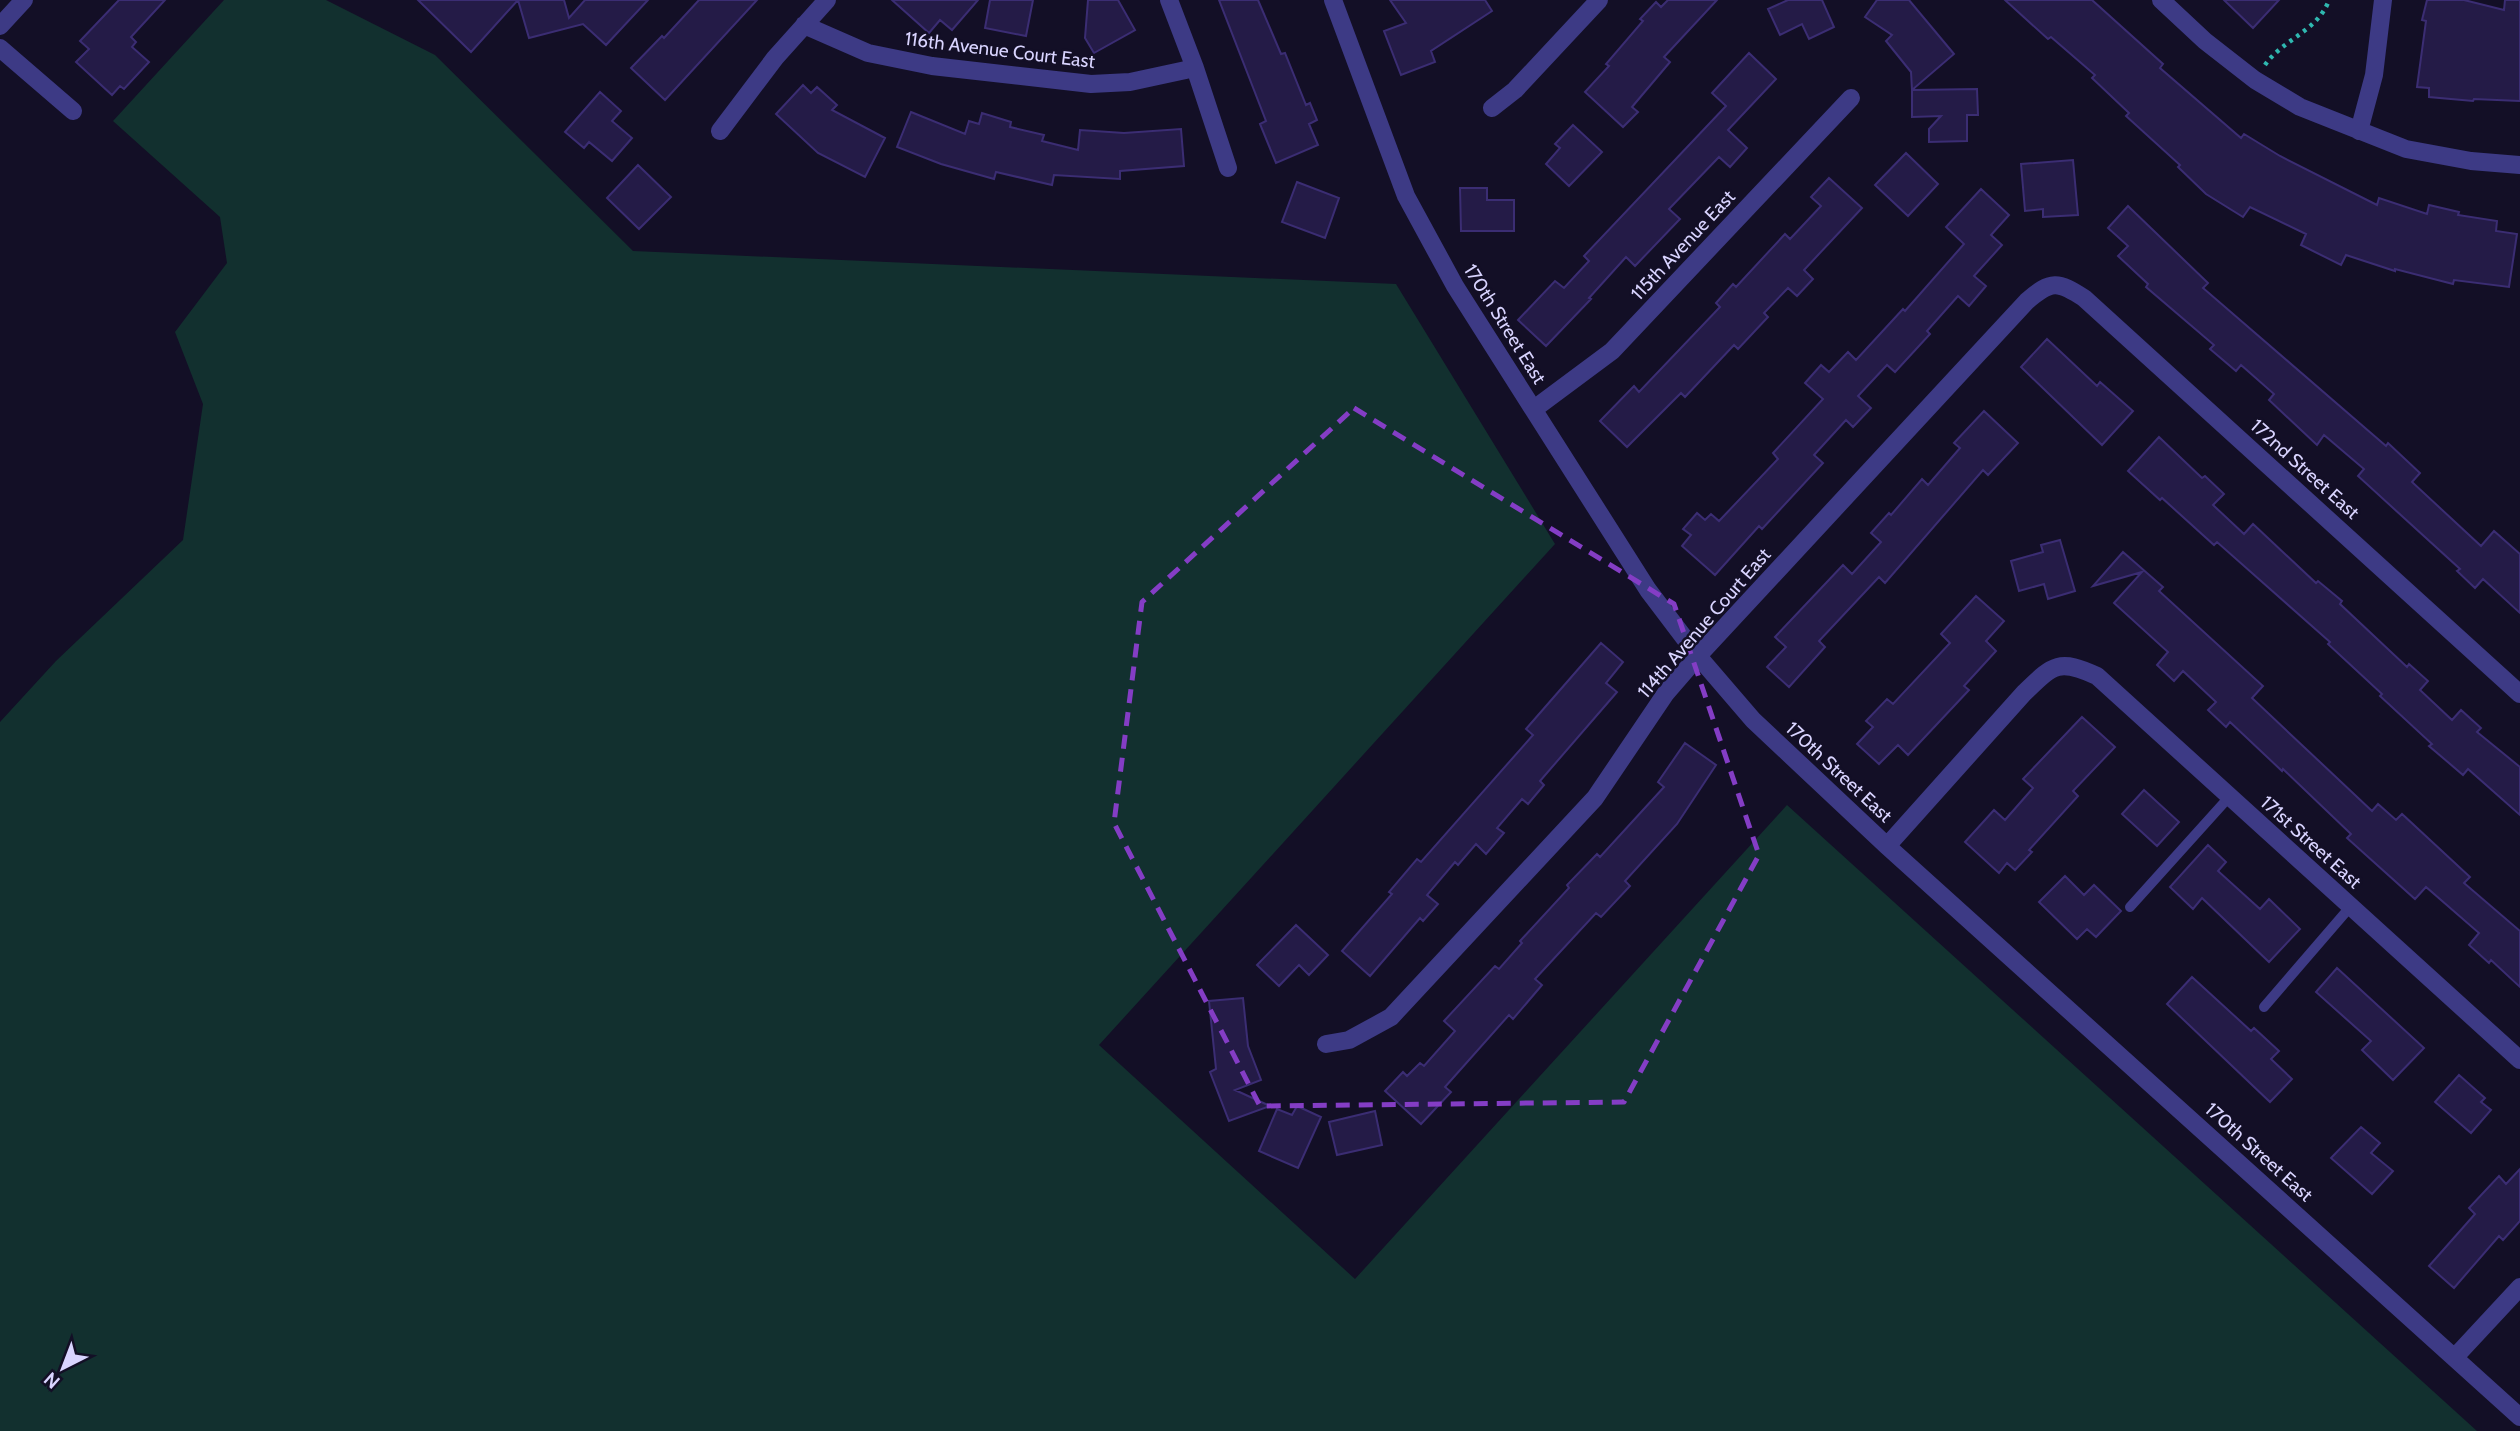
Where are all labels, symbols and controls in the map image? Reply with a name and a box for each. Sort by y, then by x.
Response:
street label: 116th Avenue Court East [904,27,1097,73]
street label: 115th Avenue East [1626,185,1740,305]
street label: 170th Street East [1459,260,1551,389]
street label: 172nd Street East [2246,414,2364,524]
street label: 114th Avenue Court East [1633,543,1776,703]
street label: 170th Street East [1781,717,1897,827]
street label: 171st Street East [2256,791,2367,894]
street label: 170th Street East [2200,1098,2318,1207]
north arrow [28,1333,98,1403]
text: N [39,1367,65,1393]

